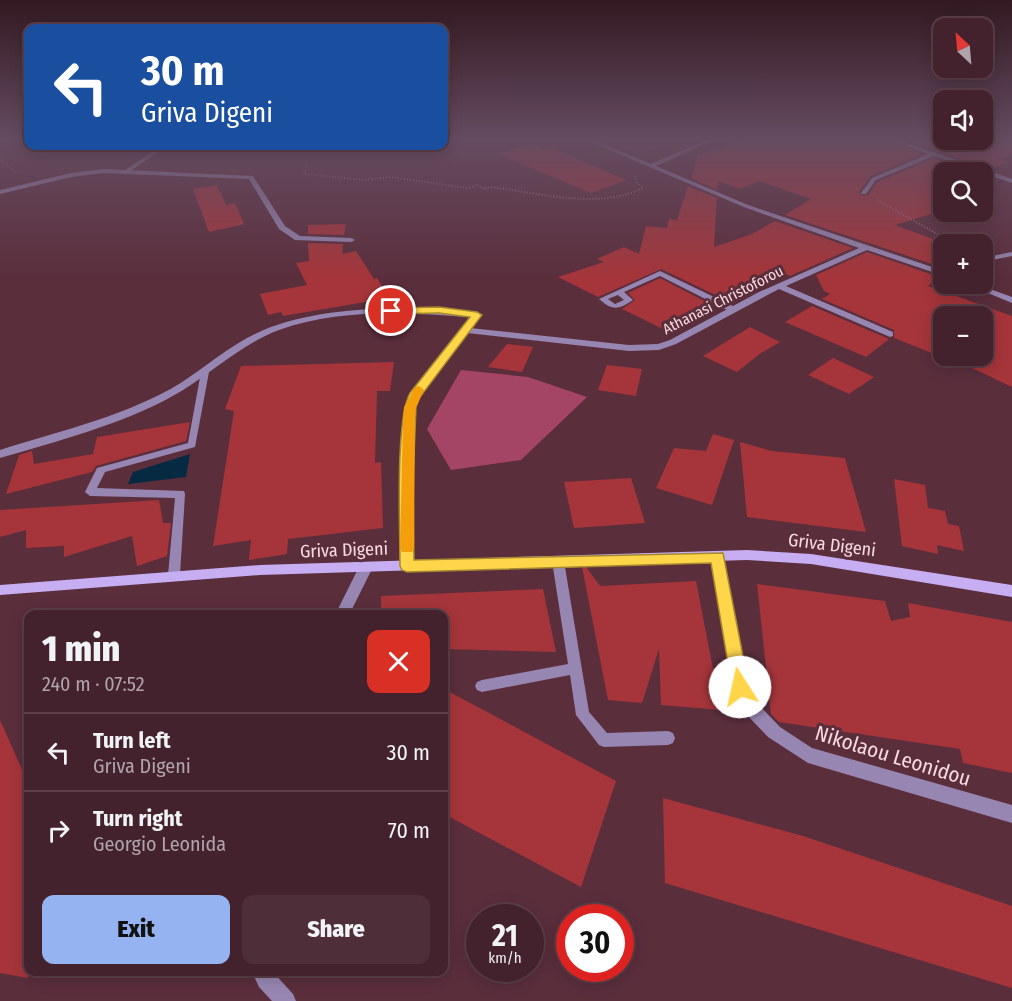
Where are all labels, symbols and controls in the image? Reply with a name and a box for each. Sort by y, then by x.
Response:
north arrow [933,18,993,78]
map controls [933,18,993,366]
text: 30 m [141,46,225,96]
icon: left [42,48,120,126]
button: sound [933,90,993,150]
text: Griva Digeni [141,97,273,129]
button: search [933,162,993,222]
button: + [933,234,993,294]
street label: Athanasi Christoforou [660,262,786,338]
pin [365,285,416,336]
icon: arrive [374,294,407,327]
button: − [933,306,993,366]
street label: Griva Digeni [787,529,877,561]
street label: Griva Digeni [300,537,388,563]
text: 1 min [42,627,120,671]
button: close [367,630,430,693]
position arrow [708,655,772,719]
text: 240 m · 07:52 [42,672,145,696]
street label: Nikolaou Leonidou [812,720,974,792]
text: Turn left [93,727,171,754]
icon: left [42,736,75,769]
text: 30 m [387,739,430,766]
text: Griva Digeni [93,754,191,778]
text: Turn right [93,805,182,832]
icon: right [42,814,75,847]
text: 70 m [388,817,430,844]
text: Georgio Leonida [93,832,226,856]
button: Exit [42,895,230,964]
button: Share [242,895,430,964]
speed limit sign: 30 [556,904,634,982]
text: 21 [492,918,518,954]
text: km/h [488,949,522,967]

